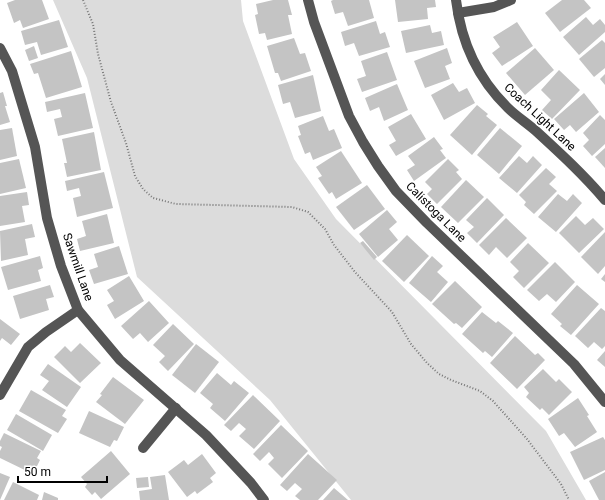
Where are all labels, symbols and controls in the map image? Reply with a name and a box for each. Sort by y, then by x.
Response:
street label: Coach Light Lane [501,80,579,154]
street label: Calistoga Lane [403,179,469,245]
street label: Sawmill Lane [60,231,96,303]
scale bar [18,458,107,484]
text: 50 m [24,465,51,479]

